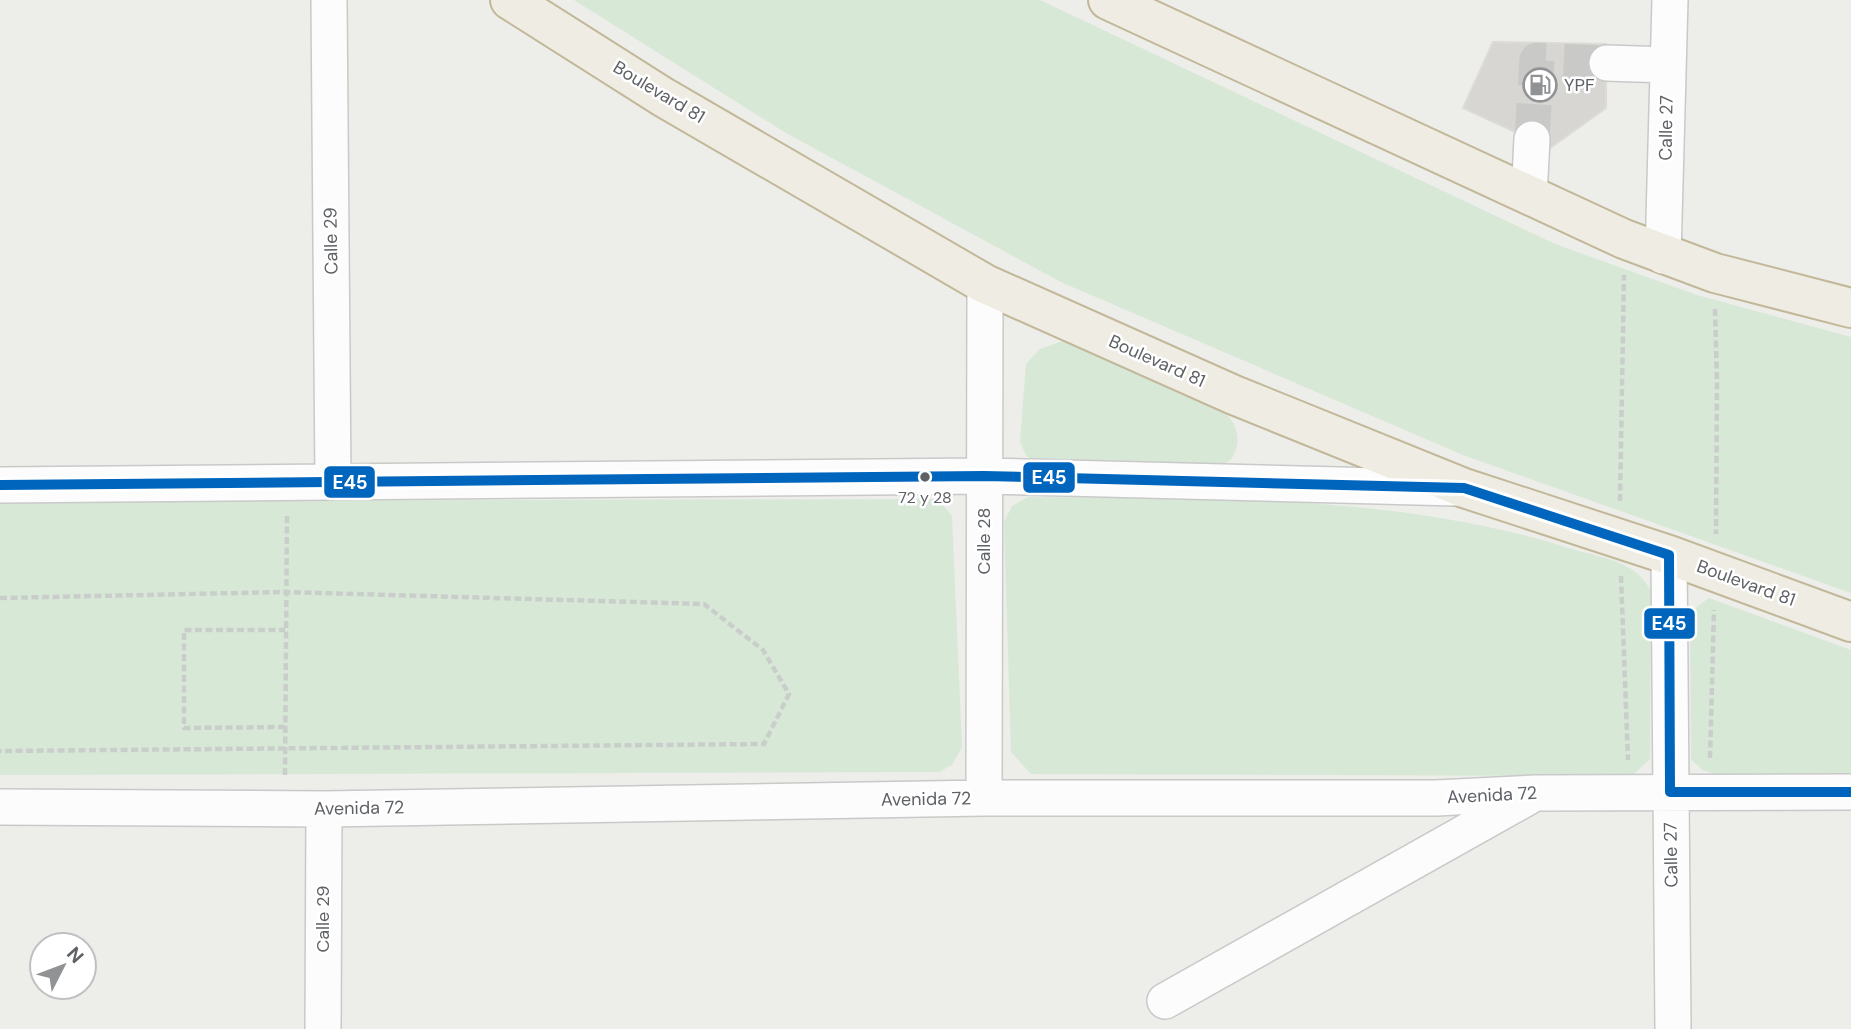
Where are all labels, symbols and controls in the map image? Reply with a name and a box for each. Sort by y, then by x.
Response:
street label: Boulevard 81 [609,55,709,129]
fuel station icon: YPF [1521,66,1559,104]
place label: YPF [1564,73,1595,97]
street label: Calle 27 [1653,95,1679,161]
street label: Calle 29 [318,207,344,275]
street label: Boulevard 81 [1105,329,1209,393]
line badge: E45 [1022,461,1076,494]
line badge: E45 [323,465,376,499]
text: E45 [1031,465,1067,490]
text: E45 [332,470,368,495]
marker: 72 y 28 [918,470,932,484]
place label: 72 y 28 [898,487,952,508]
street label: Calle 28 [972,508,996,574]
street label: Boulevard 81 [1693,554,1799,612]
line badge: E45 [1643,607,1696,640]
text: E45 [1651,611,1687,636]
street label: Avenida 72 [1446,781,1538,809]
street label: Avenida 72 [881,786,971,812]
street label: Avenida 72 [314,795,404,821]
street label: Calle 27 [1658,822,1684,888]
street label: Calle 29 [311,885,335,953]
north arrow [28,931,98,1001]
text: N [61,941,89,968]

